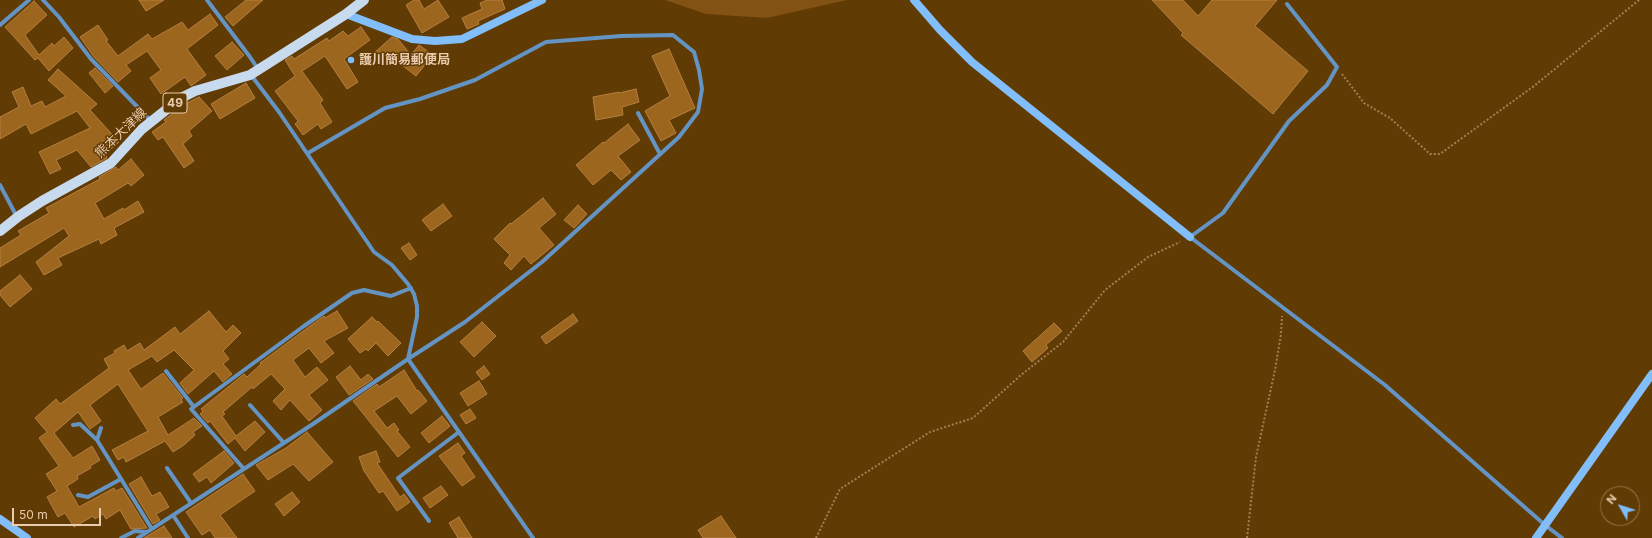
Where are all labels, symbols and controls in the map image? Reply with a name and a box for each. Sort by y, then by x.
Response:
place label: 護川簡易郵便局 [359,52,450,68]
marker: 護川簡易郵便局 [346,55,356,65]
road number: 49 [163,93,187,113]
street label: 熊本大津線 [92,105,150,161]
north arrow [1600,486,1640,526]
text: N [1603,491,1620,507]
scale bar [14,500,103,526]
text: 50 m [19,507,48,522]

